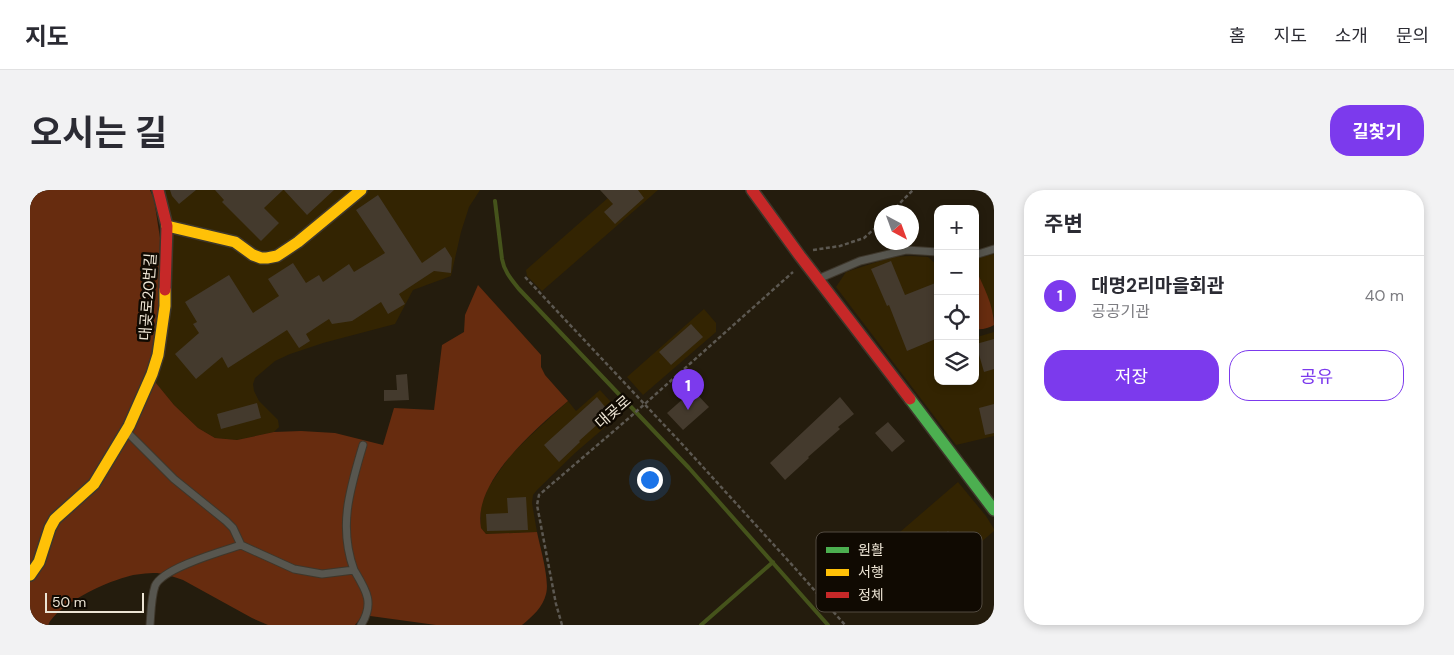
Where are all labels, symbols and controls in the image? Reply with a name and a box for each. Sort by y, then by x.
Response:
text: 지도 [25,21,69,52]
text: 홈 [1229,24,1246,48]
text: 지도 [1274,24,1307,48]
text: 소개 [1335,24,1368,48]
text: 문의 [1396,24,1429,48]
button: 길찾기 [1330,105,1424,156]
text: 오시는 길 [30,110,167,156]
north arrow [874,205,919,250]
map controls [934,205,979,385]
button: + [934,205,979,250]
text: 주변 [1044,210,1083,238]
button: − [934,250,979,295]
street label: 대곶로20번길 [135,253,161,341]
text: 대명2리마을회관 [1091,273,1224,298]
text: 1 [1057,285,1063,306]
text: 40 m [1365,285,1404,306]
button: locate [934,295,979,340]
text: 공공기관 [1091,301,1150,322]
button: layers [934,340,979,385]
button: 저장 [1044,350,1219,401]
button: 공유 [1229,350,1404,401]
pin: 1 [672,369,704,410]
street label: 대곶로 [591,391,635,433]
your location [637,467,663,493]
legend [816,532,982,612]
text: 원활 [858,541,884,559]
text: 서행 [858,563,884,581]
text: 정체 [858,586,884,604]
scale bar [45,590,144,613]
text: 50 m [52,593,86,611]

